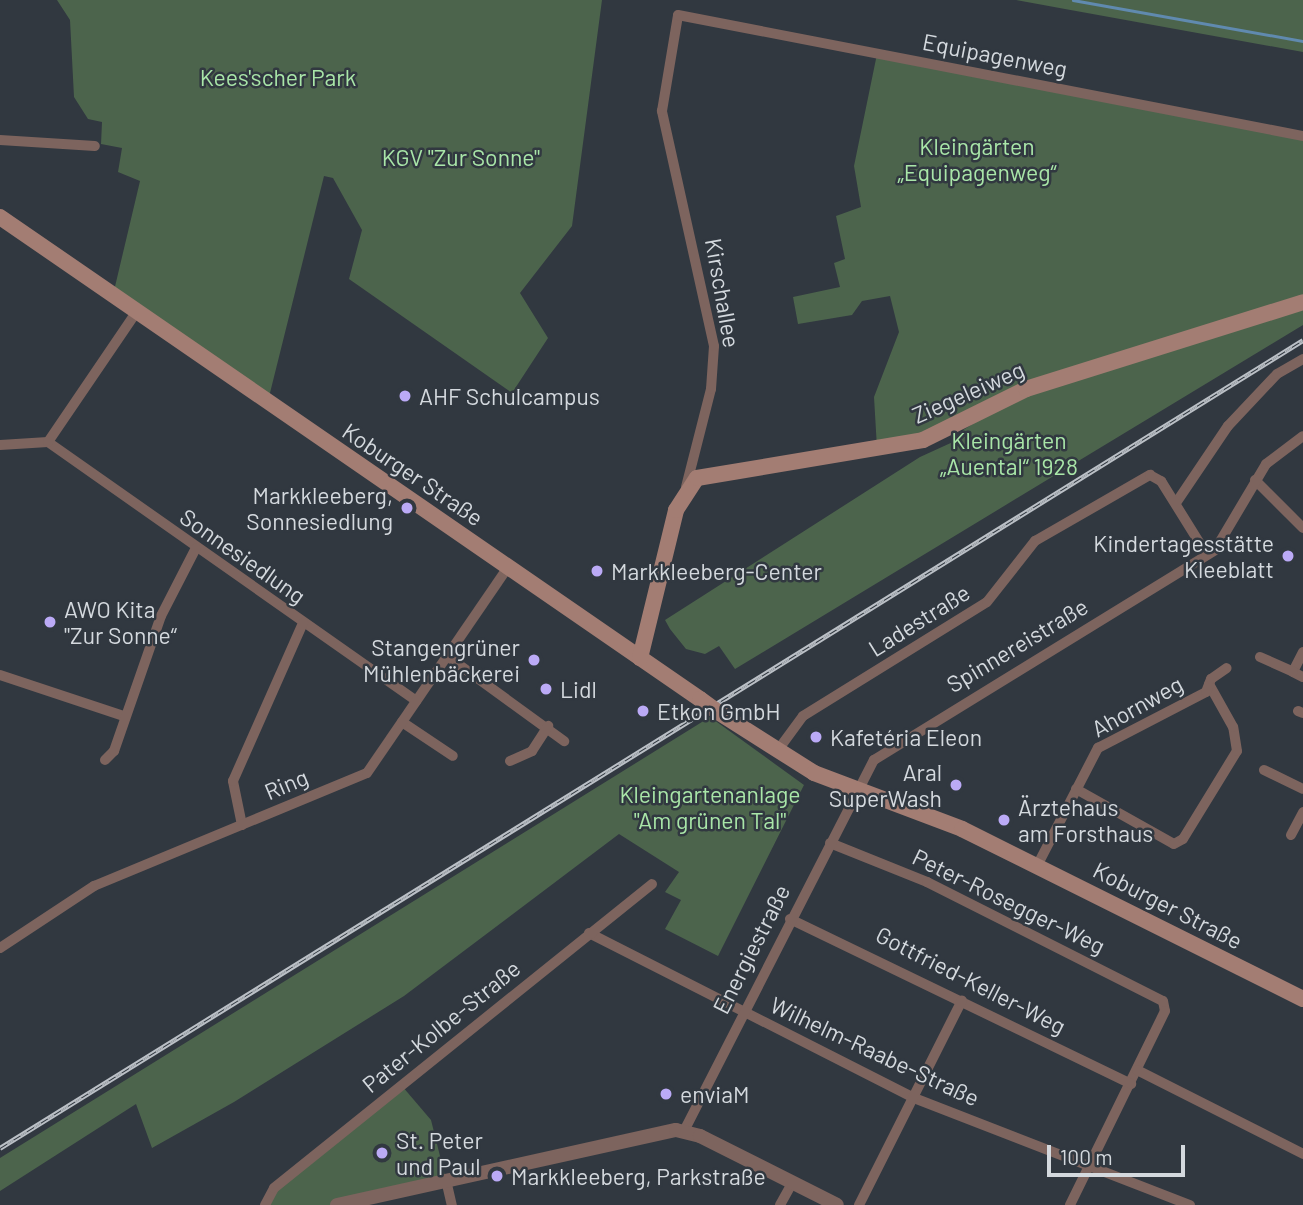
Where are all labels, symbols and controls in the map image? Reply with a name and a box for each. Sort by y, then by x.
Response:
street label: Equipagenweg [920,27,1070,83]
park label: Kees'scher Park [200,63,356,91]
park label: Kleingärten „Equipagenweg“ [897,132,1057,186]
park label: KGV "Zur Sonne" [382,143,540,171]
street label: Kirschallee [700,236,746,350]
street label: Ziegeleiweg [908,355,1028,429]
place label: AHF Schulcampus [419,382,600,410]
marker: AHF Schulcampus [397,388,413,404]
street label: Koburger Straße [337,417,489,531]
park label: Kleingärten „Auental“ 1928 [940,426,1078,480]
place label: Markkleeberg, Sonnesiedlung [246,481,393,535]
marker: Markkleeberg, Sonnesiedlung [399,500,415,516]
street label: Sonnesiedlung [175,503,311,609]
place label: Kindertagesstätte Kleeblatt [1093,529,1274,583]
marker: Kindertagesstätte Kleeblatt [1280,548,1296,564]
place label: Markkleeberg-Center [611,557,822,585]
marker: Markkleeberg-Center [589,563,605,579]
street label: Ladestraße [863,578,975,662]
street label: Spinnereistraße [941,592,1093,698]
place label: AWO Kita "Zur Sonne“ [64,595,177,649]
marker: AWO Kita "Zur Sonne“ [42,614,58,630]
place label: Stangengrüner Mühlenbäckerei [363,633,520,687]
marker: Stangengrüner Mühlenbäckerei [526,652,542,668]
street label: Ahornweg [1087,670,1187,742]
place label: Lidl [560,675,597,703]
marker: Lidl [538,681,554,697]
place label: Etkon GmbH [657,697,781,725]
marker: Etkon GmbH [635,703,651,719]
place label: Kafetéria Eleon [830,723,982,751]
marker: Kafetéria Eleon [808,729,824,745]
place label: Aral SuperWash [829,758,942,812]
street label: Ring [260,763,312,805]
marker: Aral SuperWash [948,777,964,793]
park label: Kleingartenanlage "Am grünen Tal" [619,780,801,834]
place label: Ärztehaus am Forsthaus [1018,793,1153,847]
marker: Ärztehaus am Forsthaus [996,812,1012,828]
street label: Peter-Rosegger-Weg [908,842,1110,960]
street label: Koburger Straße [1089,856,1247,954]
street label: Energiestraße [707,880,795,1018]
street label: Gottfried-Keller-Weg [872,920,1070,1040]
street label: Pater-Kolbe-Straße [357,954,525,1098]
street label: Wilhelm-Raabe-Straße [766,990,984,1112]
place label: enviaM [680,1080,749,1108]
marker: enviaM [658,1086,674,1102]
place label: St. Peter und Paul [396,1126,483,1180]
scale bar [1051,1132,1189,1176]
text: 100 m [1060,1144,1113,1169]
marker: St. Peter und Paul [374,1145,390,1161]
place label: Markkleeberg, Parkstraße [511,1162,766,1190]
marker: Markkleeberg, Parkstraße [489,1168,505,1184]

